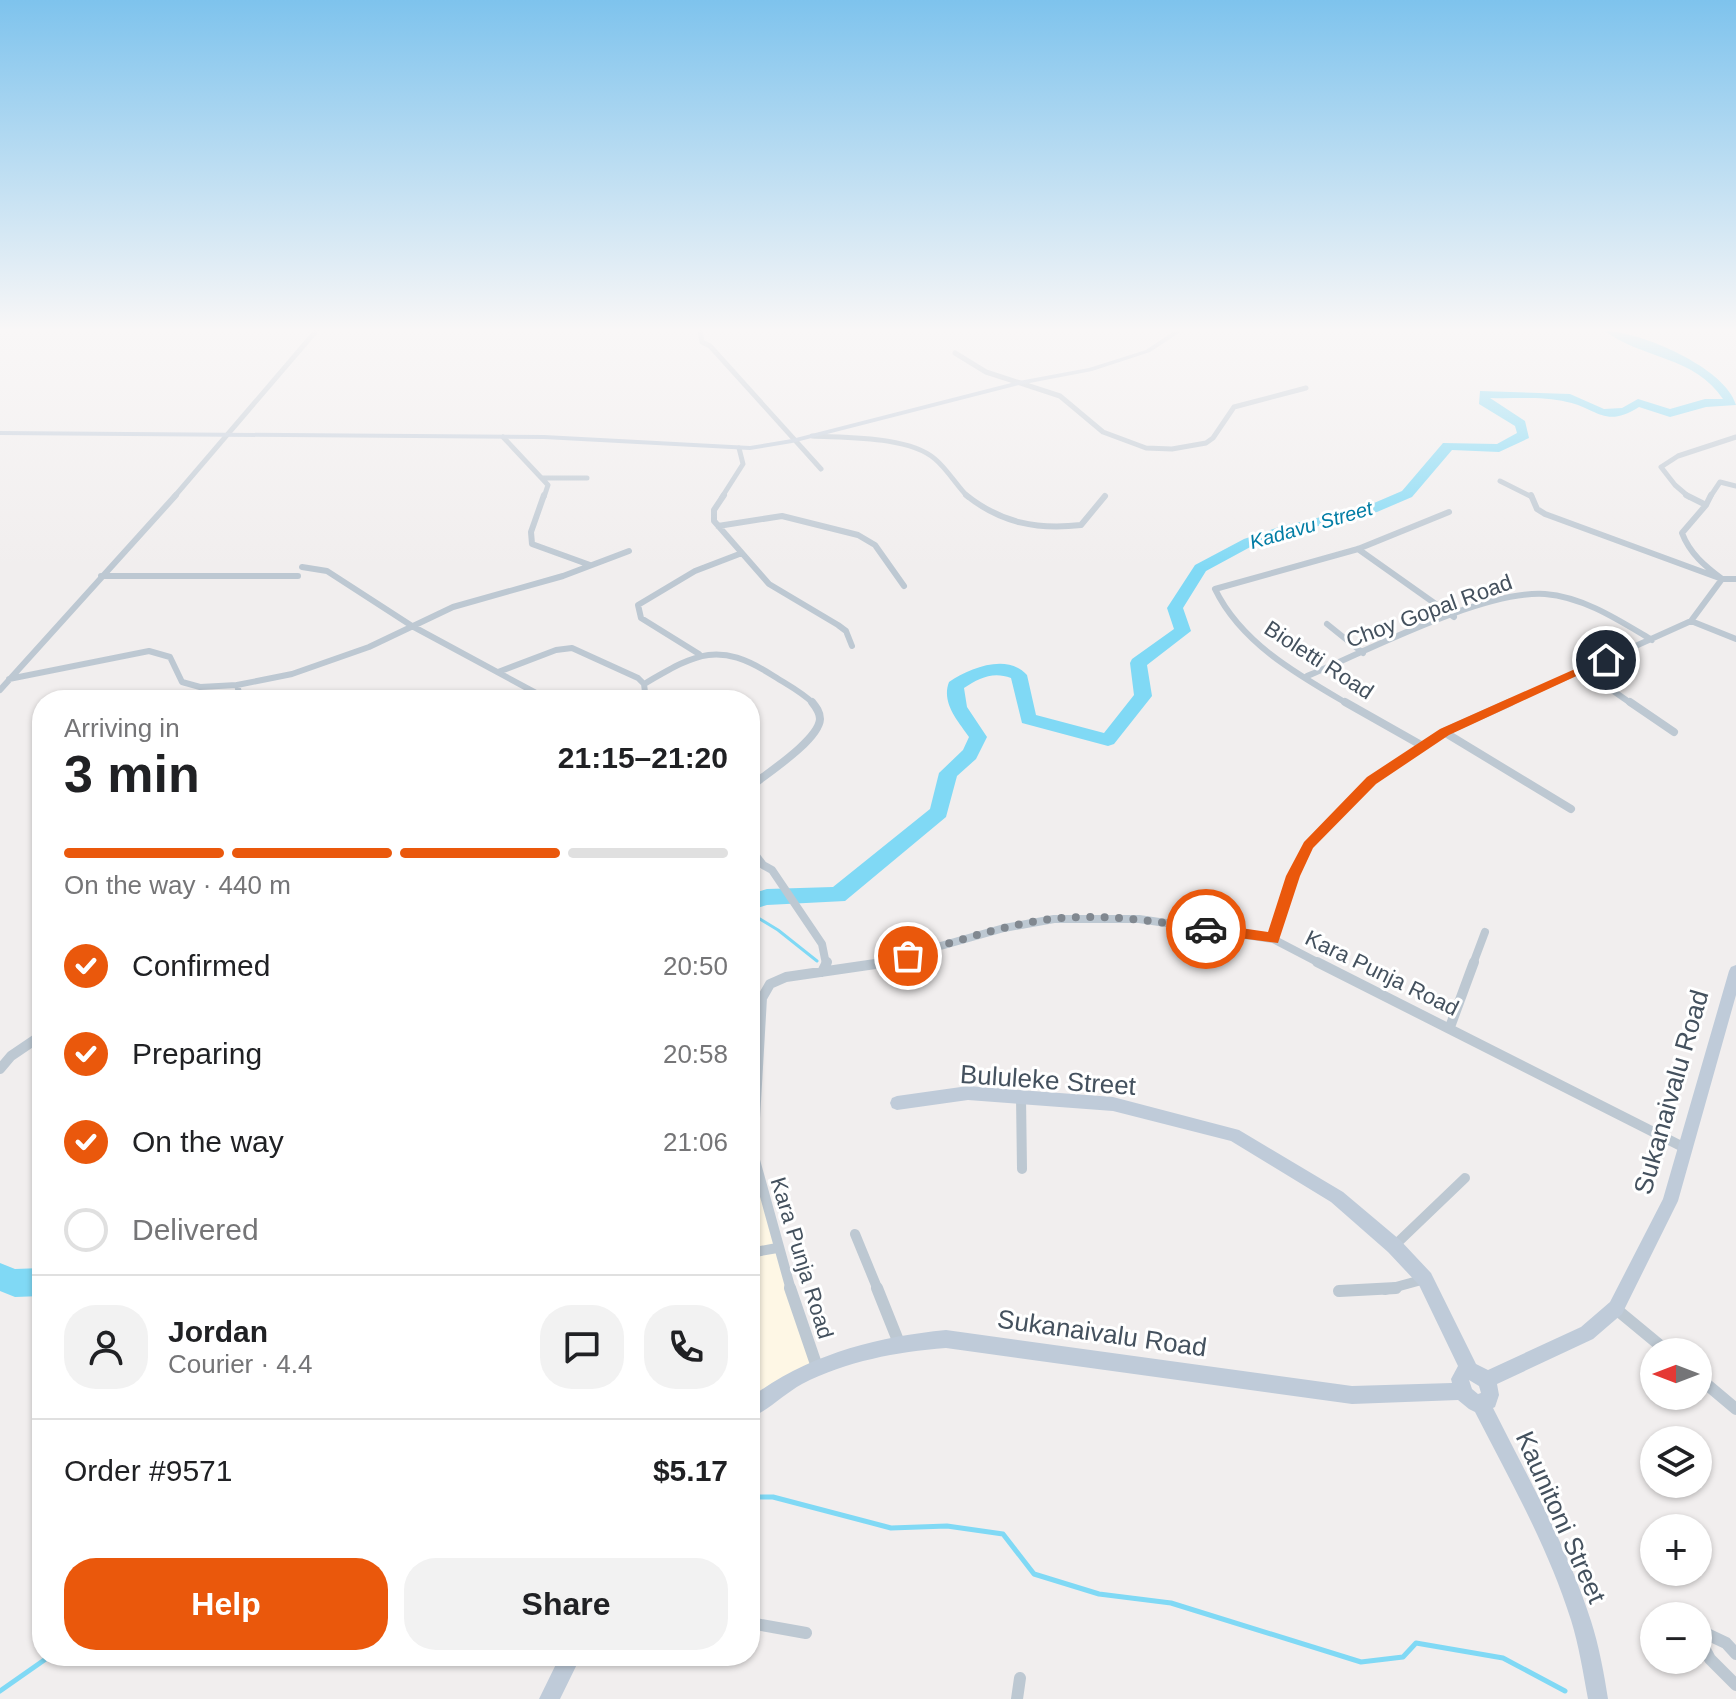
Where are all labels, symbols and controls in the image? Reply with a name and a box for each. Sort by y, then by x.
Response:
water label: Kadavu Street [1247,497,1376,553]
street label: Choy Gopal Road [1343,569,1515,653]
street label: Bioletti Road [1260,616,1378,704]
pin [1572,626,1640,694]
icon: home [1584,638,1628,682]
text: Arriving in [64,713,180,743]
text: 21:15–21:20 [558,741,728,774]
text: 3 min [64,745,200,803]
text: On the way · 440 m [64,870,291,900]
courier [1166,889,1246,969]
icon: car [1184,907,1228,951]
pin [874,922,942,990]
street label: Kara Punja Road [1301,925,1463,1021]
icon: bag [886,934,930,978]
icon: check [64,944,108,988]
text: Confirmed [132,949,270,982]
text: 20:50 [663,951,728,981]
street label: Sukanaivalu Road [1627,986,1715,1198]
icon: check [64,1032,108,1076]
text: Preparing [132,1037,262,1070]
text: 20:58 [663,1039,728,1069]
street label: Bululeke Street [959,1059,1138,1101]
icon: check [64,1120,108,1164]
text: On the way [132,1125,284,1158]
text: 21:06 [663,1127,728,1157]
street label: Kara Punja Road [766,1174,838,1342]
text: Delivered [132,1213,259,1246]
street label: Sukanaivalu Road [995,1303,1209,1363]
button: person [64,1305,148,1389]
button: chat [540,1305,624,1389]
button: phone [644,1305,728,1389]
text: Jordan [168,1315,268,1348]
north arrow [1640,1338,1712,1410]
map controls [1640,1338,1712,1674]
text: Courier · 4.4 [168,1349,313,1379]
street label: Kaunitoni Street [1510,1426,1613,1608]
button: layers [1640,1426,1712,1498]
text: Order #9571 [64,1454,232,1487]
text: $5.17 [653,1454,728,1487]
button: + [1640,1514,1712,1586]
button: Help [64,1558,388,1650]
button: Share [404,1558,728,1650]
button: − [1640,1602,1712,1674]

